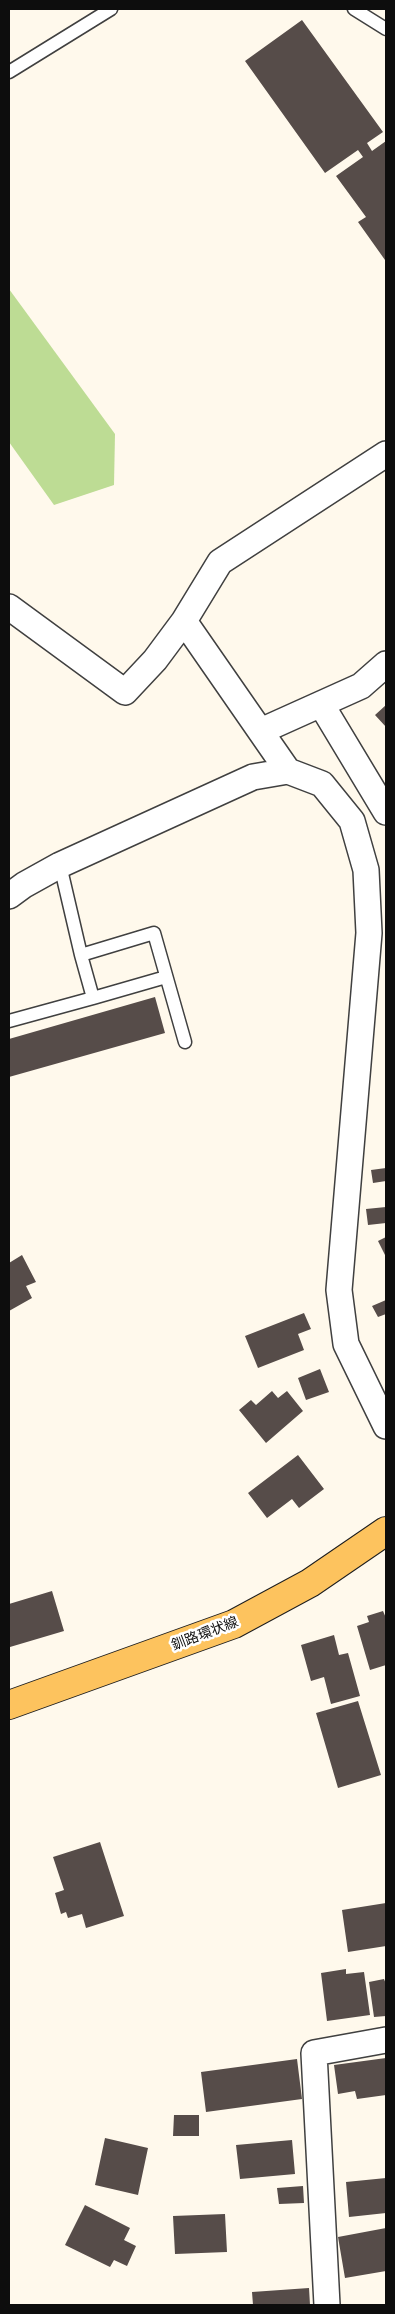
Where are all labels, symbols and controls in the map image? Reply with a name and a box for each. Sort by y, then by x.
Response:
street label: 釧路環状線 [169,1614,241,1654]

